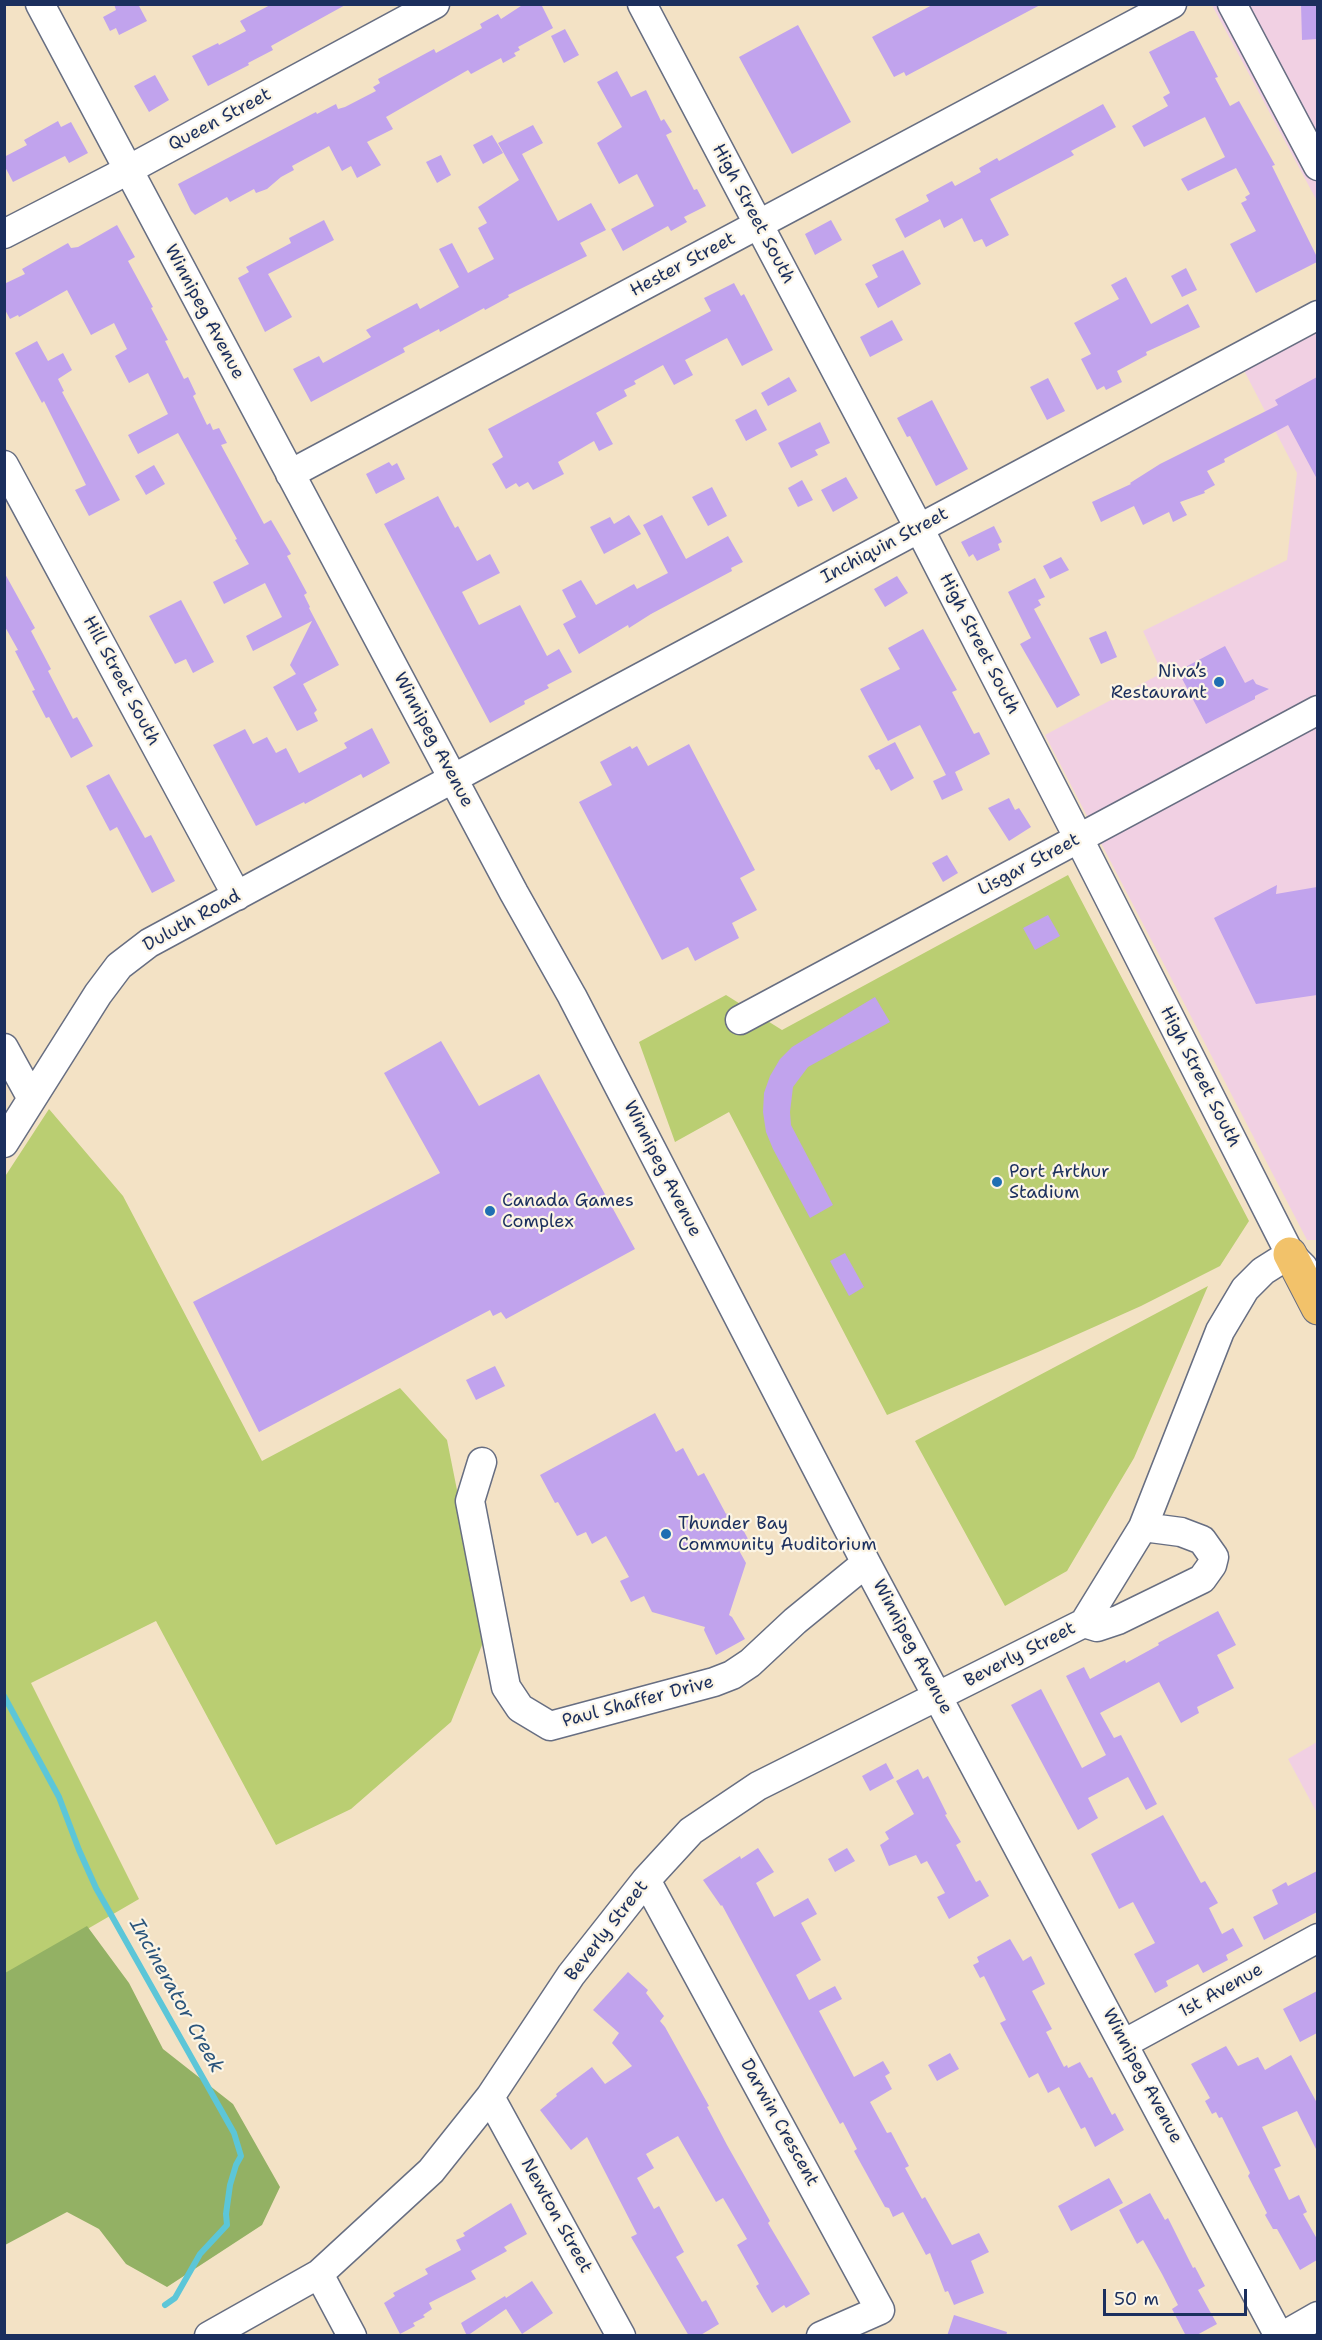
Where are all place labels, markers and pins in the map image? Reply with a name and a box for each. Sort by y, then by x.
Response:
place label: Niva’s Restaurant [1111,661,1207,704]
marker: Niva’s Restaurant [1212,675,1226,689]
place label: Port Arthur Stadium [1009,1161,1110,1204]
marker: Port Arthur Stadium [990,1175,1004,1189]
place label: Canada Games Complex [502,1190,634,1232]
marker: Canada Games Complex [483,1204,497,1218]
place label: Thunder Bay Community Auditorium [678,1513,877,1556]
marker: Thunder Bay Community Auditorium [659,1527,673,1541]

